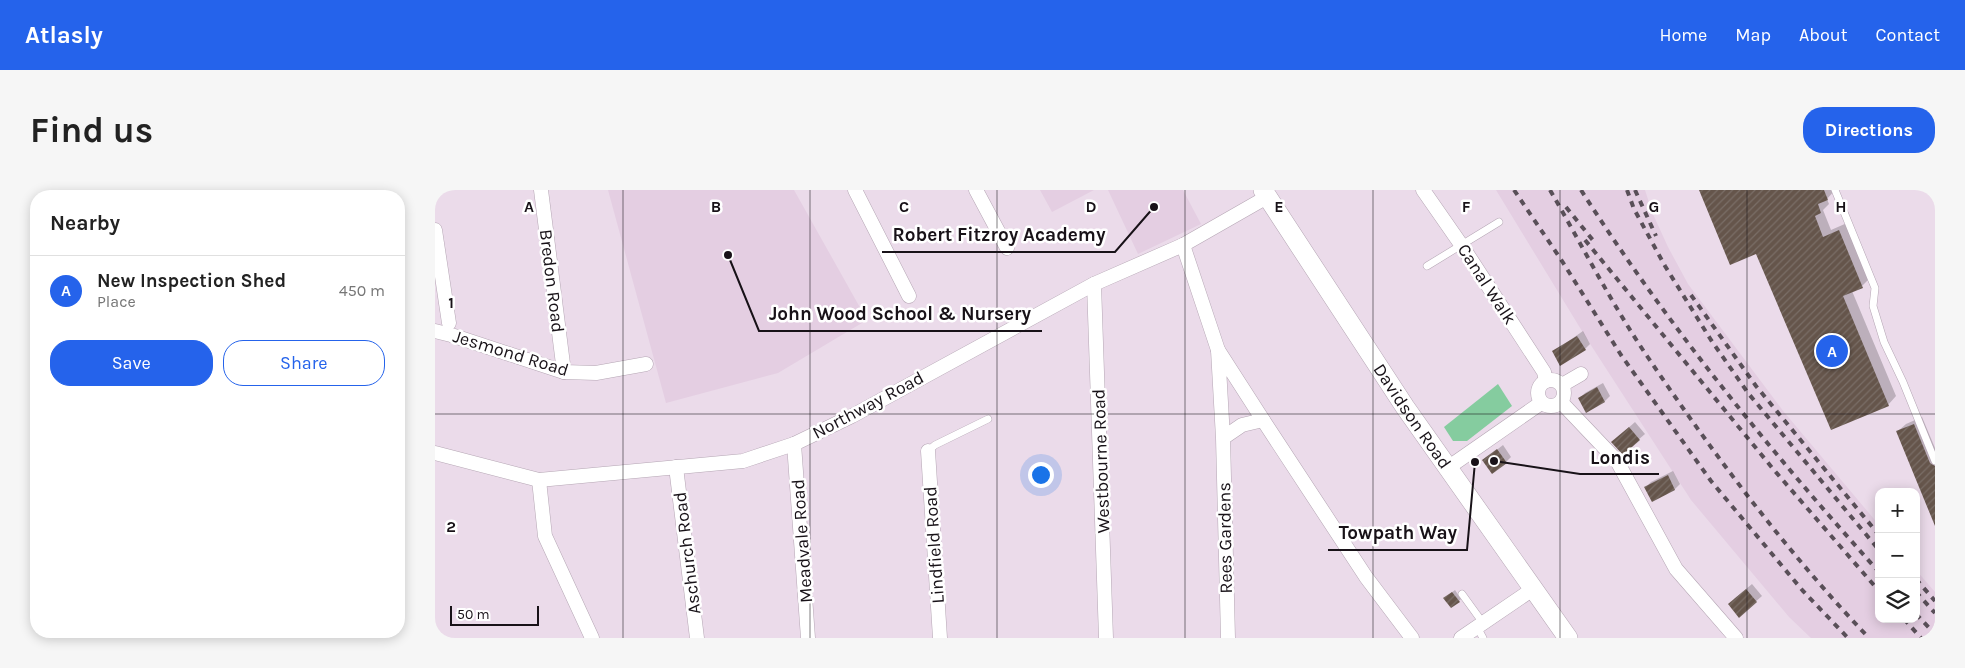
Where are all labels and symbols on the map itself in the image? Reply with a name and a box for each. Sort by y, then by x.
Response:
text: A [524,197,534,216]
text: B [711,197,721,216]
text: C [899,197,909,216]
text: D [1086,197,1097,216]
text: E [1274,197,1284,216]
text: F [1462,197,1471,216]
text: G [1649,197,1659,216]
text: H [1835,197,1847,216]
callout: Robert Fitzroy Academy [882,218,1115,252]
text: Robert Fitzroy Academy [893,224,1106,246]
street label: Bredon Road [535,228,569,334]
street label: Canal Walk [1453,240,1521,328]
text: 1 [448,293,454,312]
callout: John Wood School & Nursery [759,297,1042,331]
text: John Wood School & Nursery [769,303,1032,325]
street label: Jesmond Road [450,325,572,381]
pin: A [1816,332,1848,370]
street label: Davidson Road [1369,359,1456,473]
street label: Northway Road [808,366,928,444]
street label: Westbourne Road [1087,388,1115,534]
callout: Londis [1580,440,1659,474]
text: Londis [1590,447,1650,469]
your location [1028,462,1054,488]
street label: Meadvale Road [787,478,817,604]
street label: Rees Gardens [1213,482,1237,594]
street label: Lindfield Road [919,486,949,604]
street label: Aschurch Road [669,491,705,615]
callout: Towpath Way [1328,516,1467,550]
text: 2 [446,517,456,536]
text: Towpath Way [1339,522,1458,544]
scale bar [450,603,539,626]

